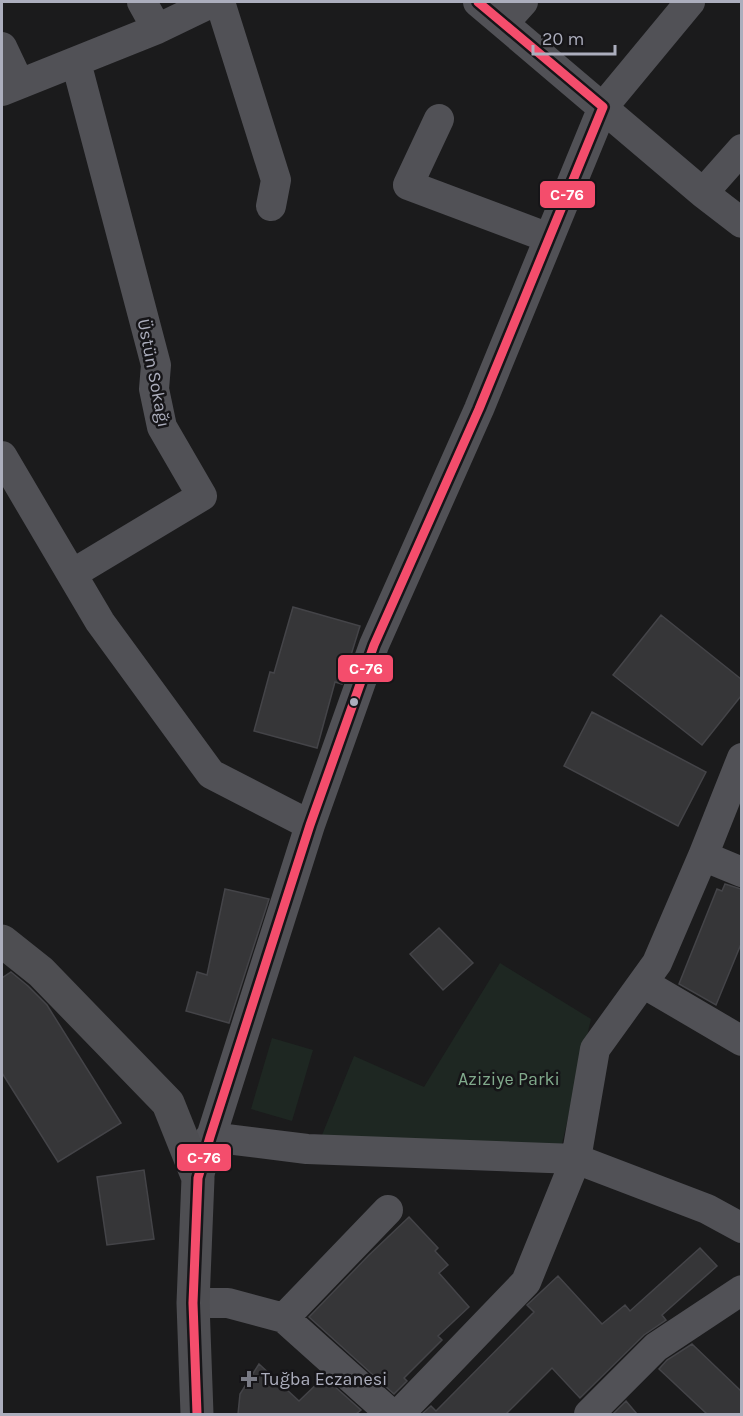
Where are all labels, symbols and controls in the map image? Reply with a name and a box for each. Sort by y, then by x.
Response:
scale bar [533,18,616,56]
text: 20 m [542,28,584,50]
line badge: C-76 [539,180,596,209]
text: C-76 [550,185,584,204]
street label: Üstün Sokağı [133,317,175,429]
line badge: C-76 [337,654,394,683]
text: C-76 [349,659,383,678]
unlabelled marker [348,696,360,708]
park label: Aziziye Parki [458,1068,560,1090]
line badge: C-76 [176,1143,232,1172]
text: C-76 [187,1148,221,1167]
place label: Tuğba Eczanesi [261,1368,387,1390]
marker: Tuğba Eczanesi [242,1372,256,1386]

